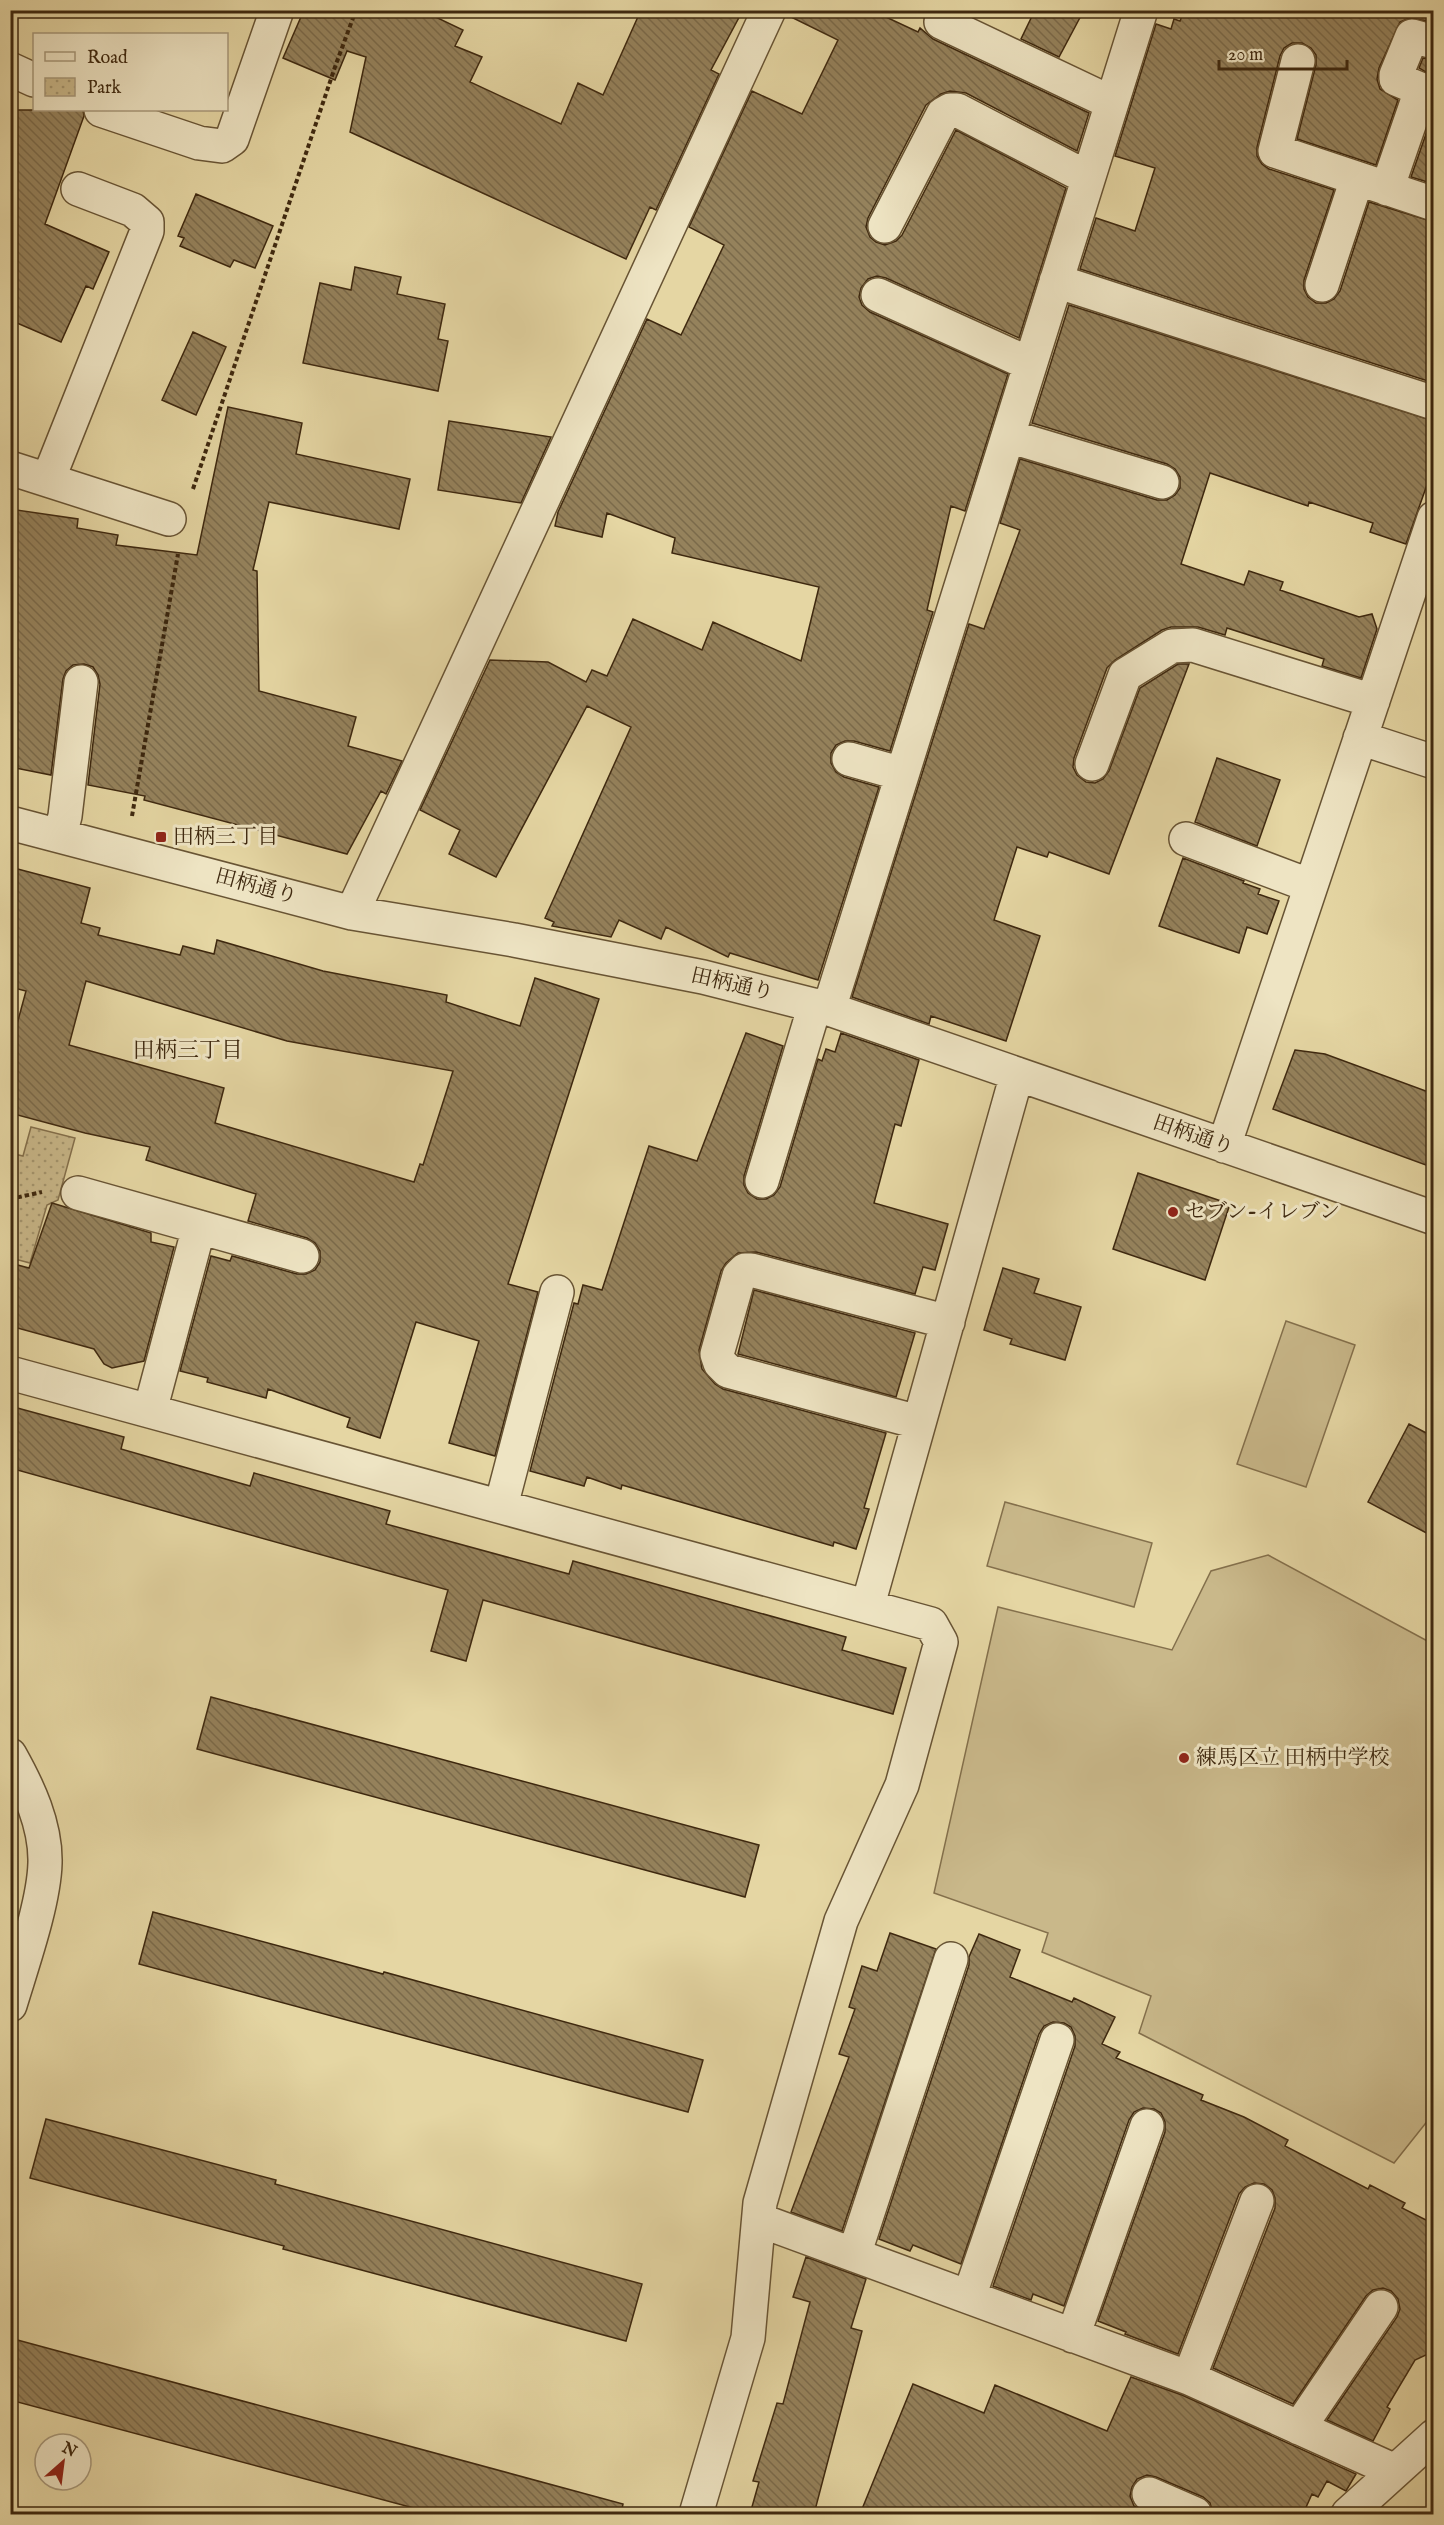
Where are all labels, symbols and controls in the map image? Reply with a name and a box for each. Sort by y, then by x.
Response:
legend [33,33,228,111]
scale bar [1219,33,1346,71]
text: 20 m [1228,44,1263,67]
text: Road [87,47,128,70]
text: Park [87,77,122,100]
place label: 田柄三丁目 [173,824,278,851]
marker: 田柄三丁目 [154,830,168,844]
street label: 田柄通り [212,863,300,911]
street label: 田柄通り [688,962,776,1008]
district label: 田柄三丁目 [133,1037,243,1065]
street label: 田柄通り [1149,1110,1237,1162]
place label: セブン-イレブン [1185,1199,1340,1226]
marker: セブン-イレブン [1166,1205,1180,1219]
place label: 練馬区立 田柄中学校 [1196,1745,1390,1772]
marker: 練馬区立 田柄中学校 [1177,1751,1191,1765]
north arrow [33,2432,93,2492]
text: N [57,2438,80,2463]

